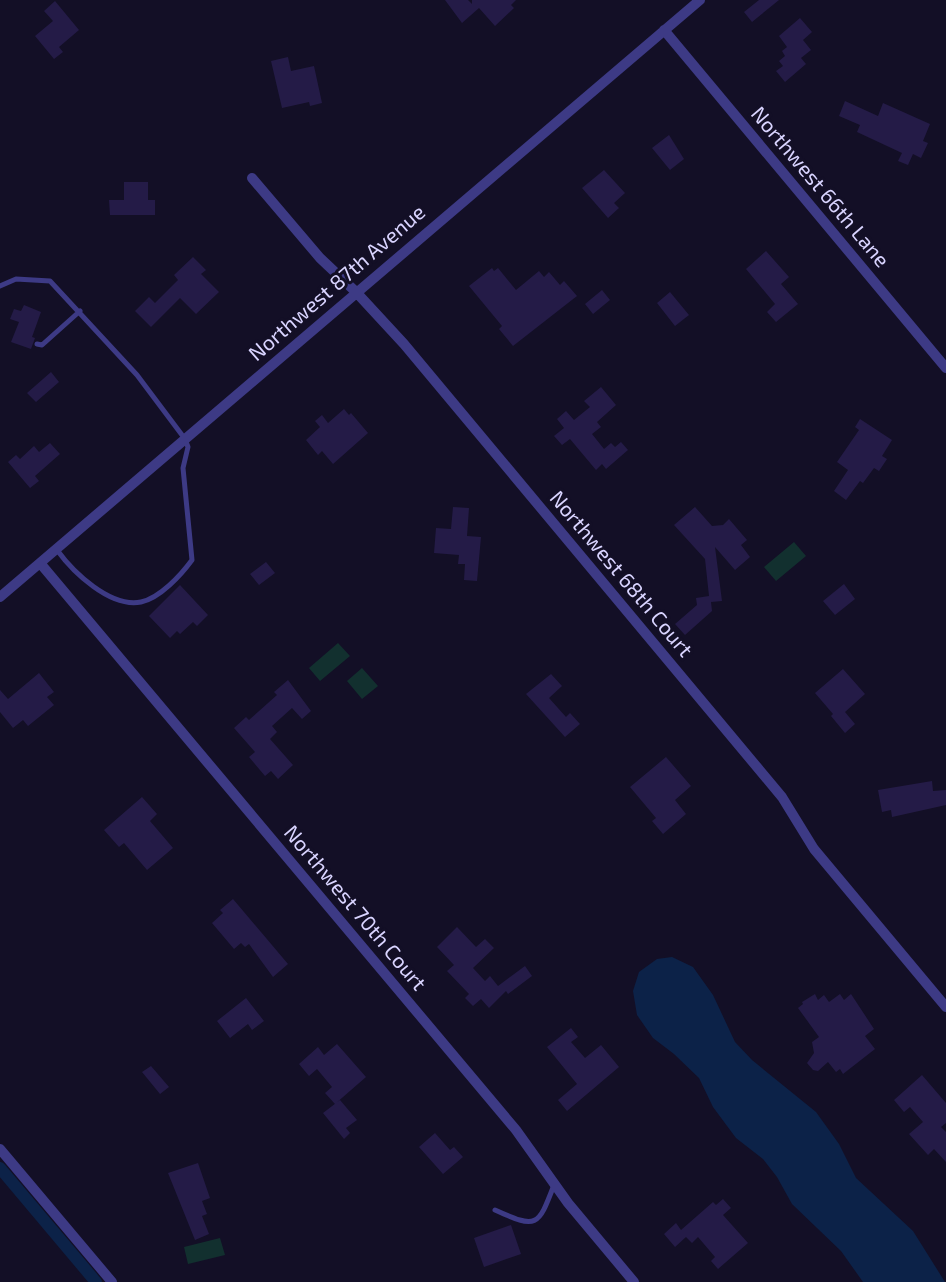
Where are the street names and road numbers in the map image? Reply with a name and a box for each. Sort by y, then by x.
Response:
street label: Northwest 66th Lane [747,101,896,271]
street label: Northwest 87th Avenue [243,198,429,365]
street label: Northwest 68th Court [545,485,699,661]
street label: Northwest 70th Court [280,819,433,995]

